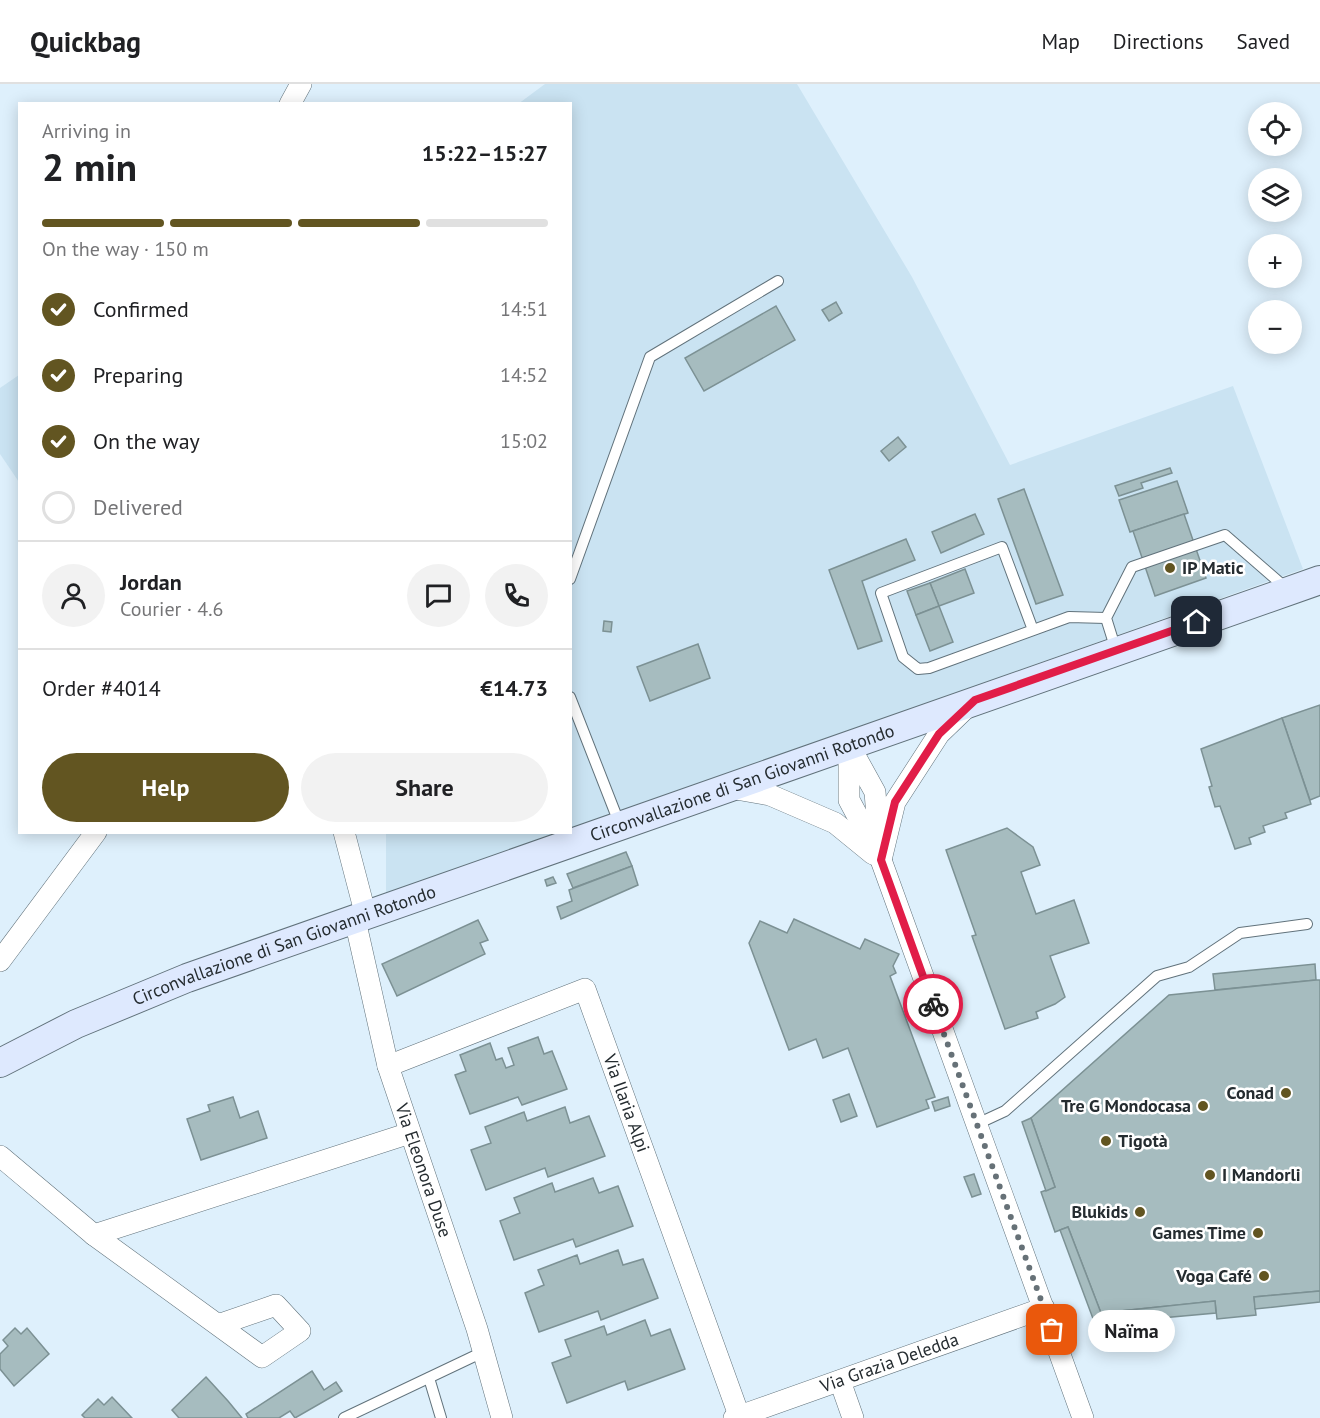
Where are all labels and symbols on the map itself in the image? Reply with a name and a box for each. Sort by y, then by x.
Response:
place label: IP Matic [1182,556,1244,579]
marker: IP Matic [1163,561,1177,575]
pin [1171,596,1222,647]
street label: Circonvallazione di San Giovanni Rotondo [587,718,897,847]
street label: Circonvallazione di San Giovanni Rotondo [129,880,439,1010]
courier [903,974,963,1034]
street label: Via Ilaria Alpi [598,1050,655,1155]
place label: Conad [1226,1081,1274,1104]
marker: Conad [1279,1086,1293,1100]
place label: Tre G Mondocasa [1061,1094,1191,1117]
street label: Via Eleonora Duse [390,1099,457,1240]
marker: Tre G Mondocasa [1196,1099,1210,1113]
place label: Tigotà [1118,1129,1168,1152]
marker: Tigotà [1099,1134,1113,1148]
place label: I Mandorli [1222,1163,1301,1186]
marker: I Mandorli [1203,1168,1217,1182]
place label: Blukids [1071,1200,1128,1223]
marker: Blukids [1133,1205,1147,1219]
place label: Games Time [1152,1221,1246,1244]
marker: Games Time [1251,1226,1265,1240]
place label: Voga Café [1175,1264,1252,1287]
marker: Voga Café [1257,1269,1271,1283]
pin [1026,1304,1077,1355]
callout: Naïma [1088,1309,1175,1351]
street label: Via Grazia Deledda [816,1327,962,1398]

